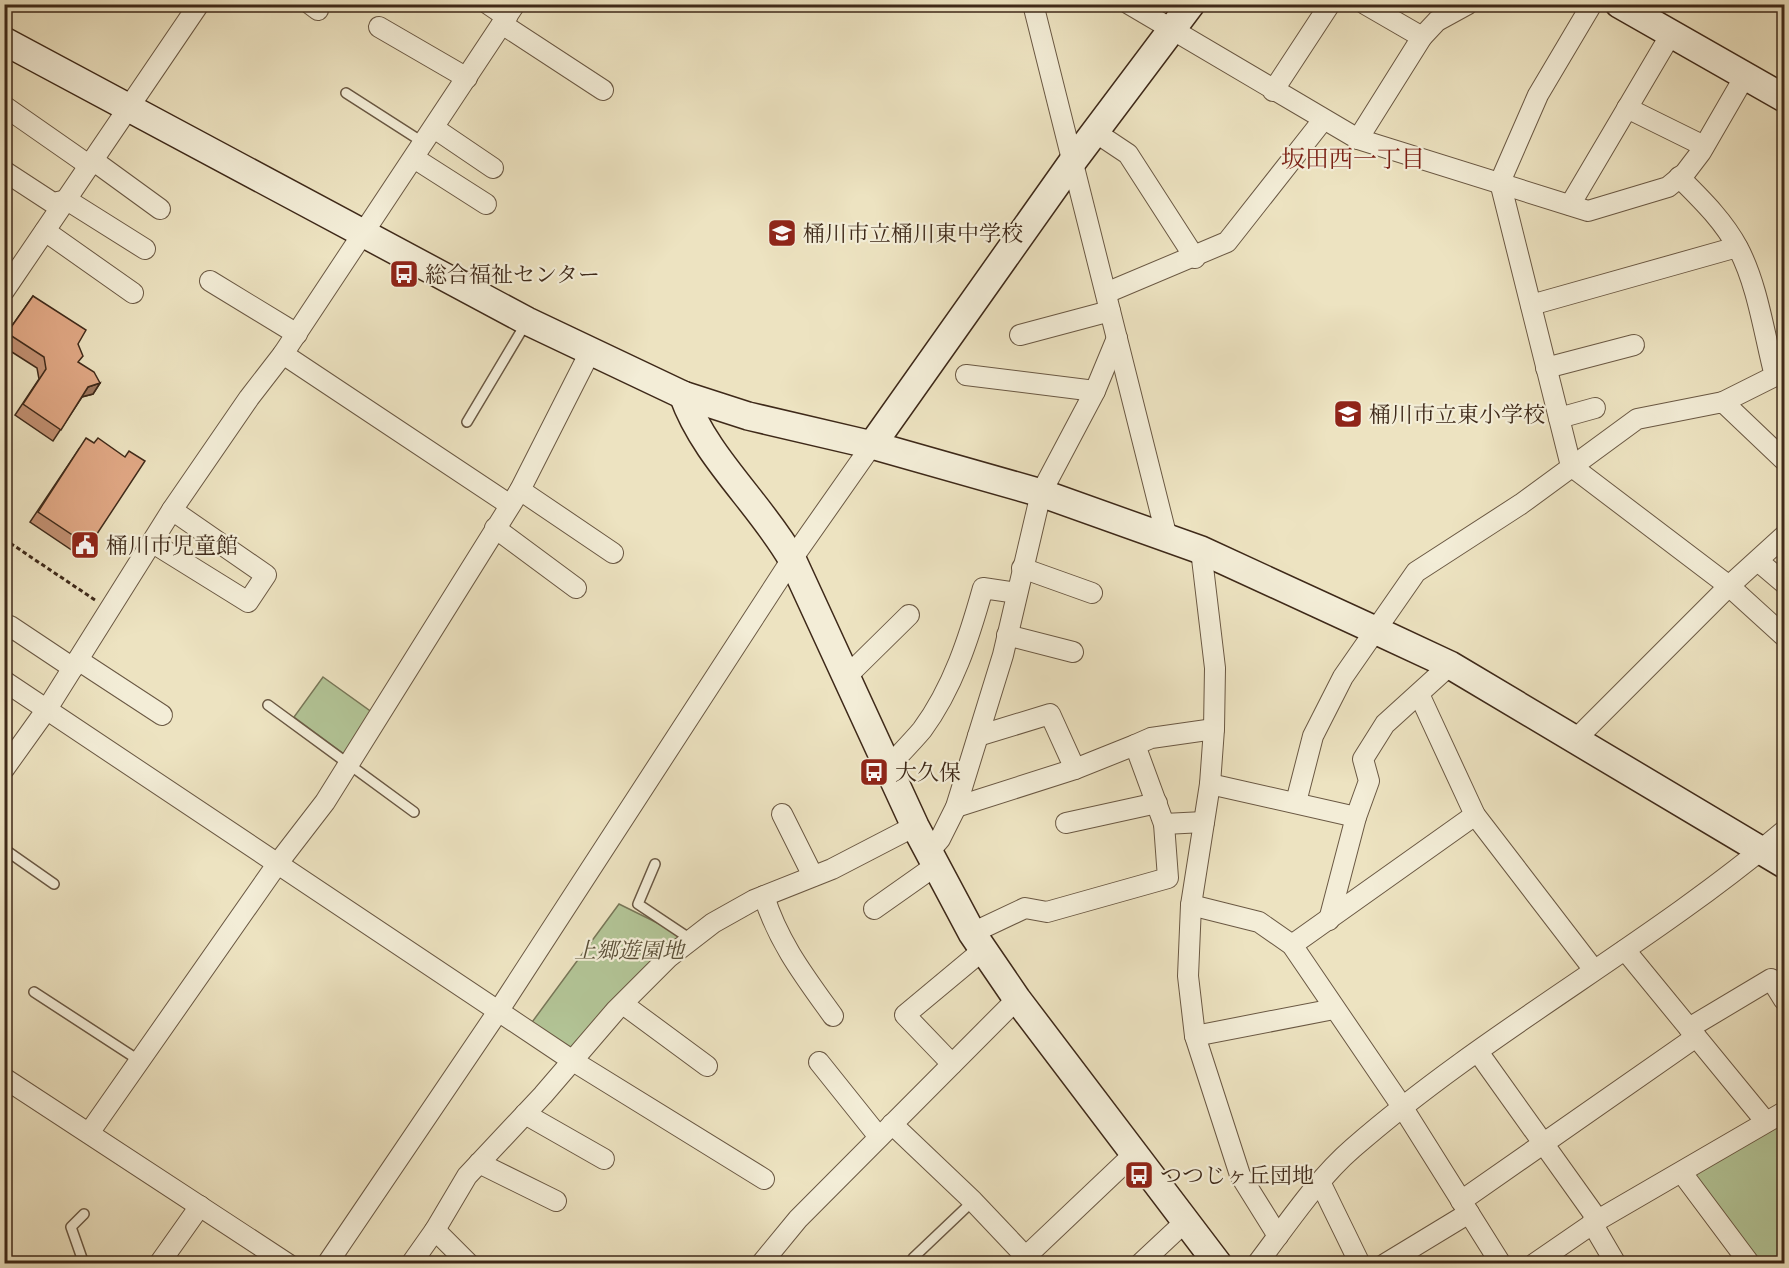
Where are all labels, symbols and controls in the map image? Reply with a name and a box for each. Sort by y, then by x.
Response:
district label: 坂田西一丁目 [1281,145,1425,173]
school or university icon: 桶川市立桶川東中学校 [766,217,798,249]
place label: 桶川市立桶川東中学校 [803,221,1023,247]
bus stop icon: 総合福祉センター [388,258,420,290]
place label: 総合福祉センター [425,262,600,288]
school or university icon: 桶川市立東小学校 [1332,398,1364,430]
place label: 桶川市立東小学校 [1369,402,1545,428]
public building icon: 桶川市児童館 [69,529,101,561]
place label: 桶川市児童館 [106,533,238,559]
bus stop icon: 大久保 [858,756,890,788]
place label: 大久保 [895,760,961,786]
park label: 上郷遊園地 [574,938,686,964]
bus stop icon: つつじヶ丘団地 [1123,1159,1155,1191]
place label: つつじヶ丘団地 [1160,1163,1314,1189]

